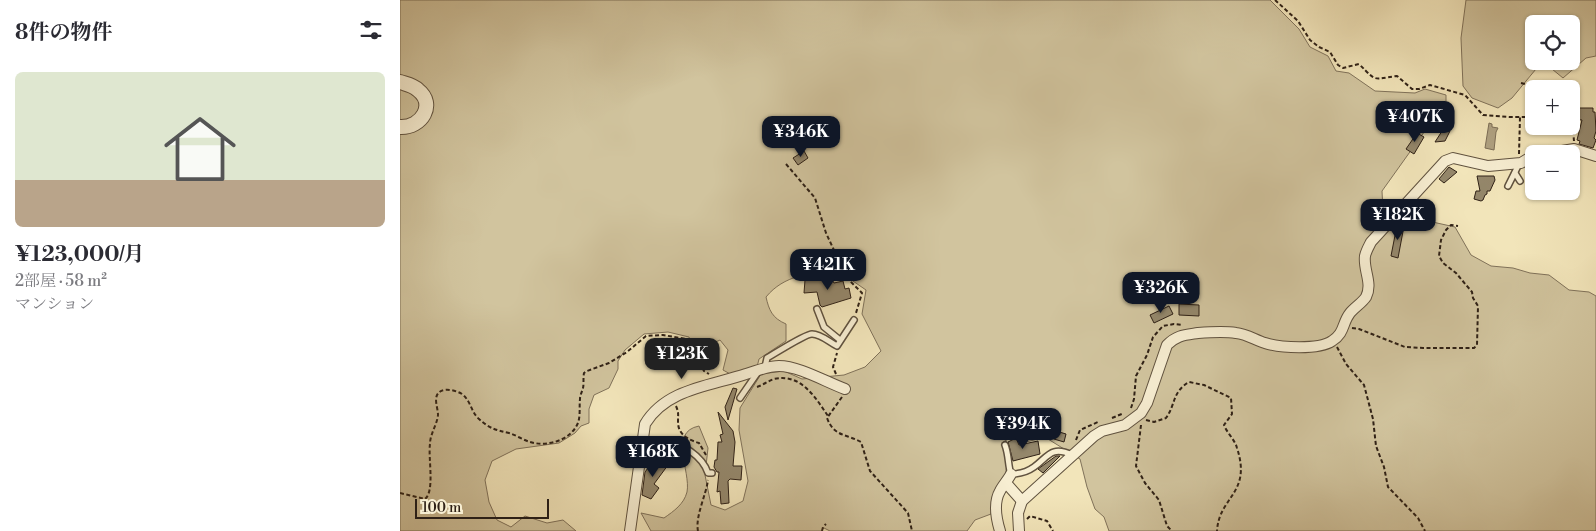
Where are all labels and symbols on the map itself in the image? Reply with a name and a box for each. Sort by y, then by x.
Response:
pin: ¥407K [1380,100,1450,143]
pin: ¥346K [766,116,836,158]
pin: ¥182K [1363,198,1433,241]
pin: ¥421K [793,248,863,291]
pin: ¥326K [1126,272,1196,314]
pin: ¥123K [647,338,717,380]
pin: ¥394K [988,408,1058,450]
pin: ¥168K [618,436,688,478]
scale bar [415,496,549,519]

